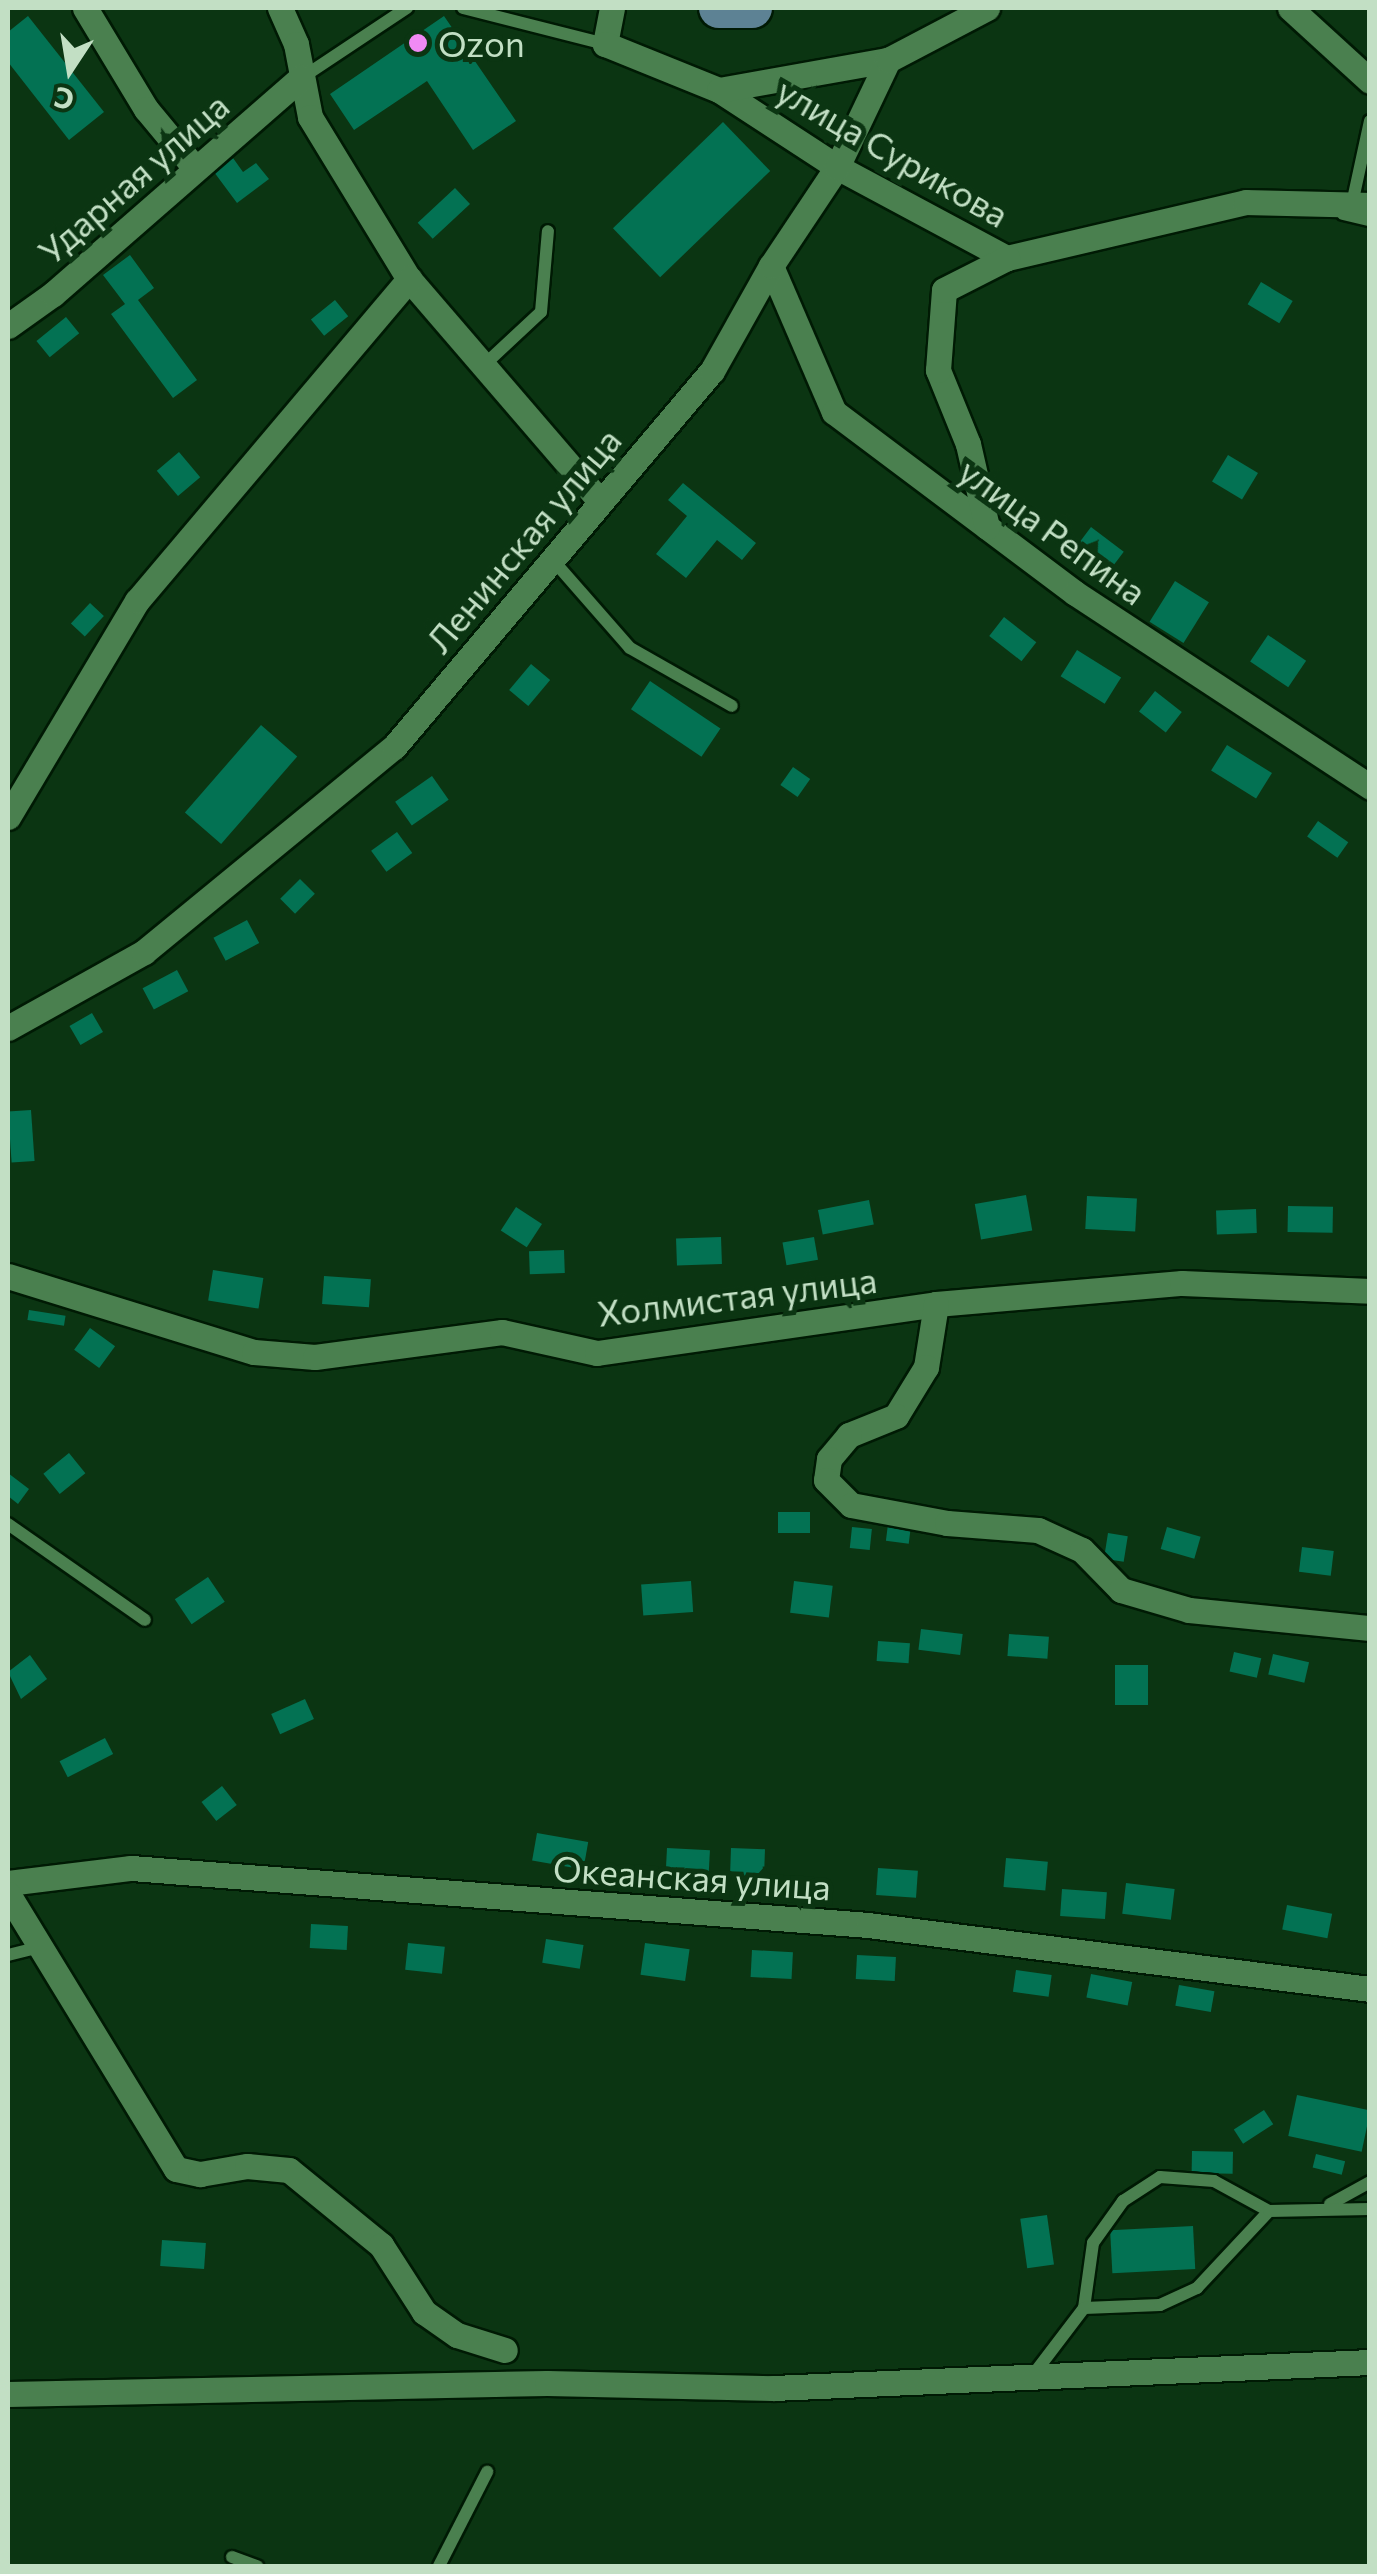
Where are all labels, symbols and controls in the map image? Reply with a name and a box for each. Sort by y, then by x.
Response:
north arrow [20,20,120,120]
place label: Ozon [438,22,525,64]
marker: Ozon [407,32,429,54]
street label: улица Сурикова [770,69,1016,235]
text: С [51,81,77,118]
street label: Ударная улица [29,84,237,272]
street label: Ленинская улица [417,419,629,661]
street label: улица Репина [952,449,1154,613]
street label: Холмистая улица [595,1258,879,1334]
street label: Океанская улица [552,1846,832,1908]

